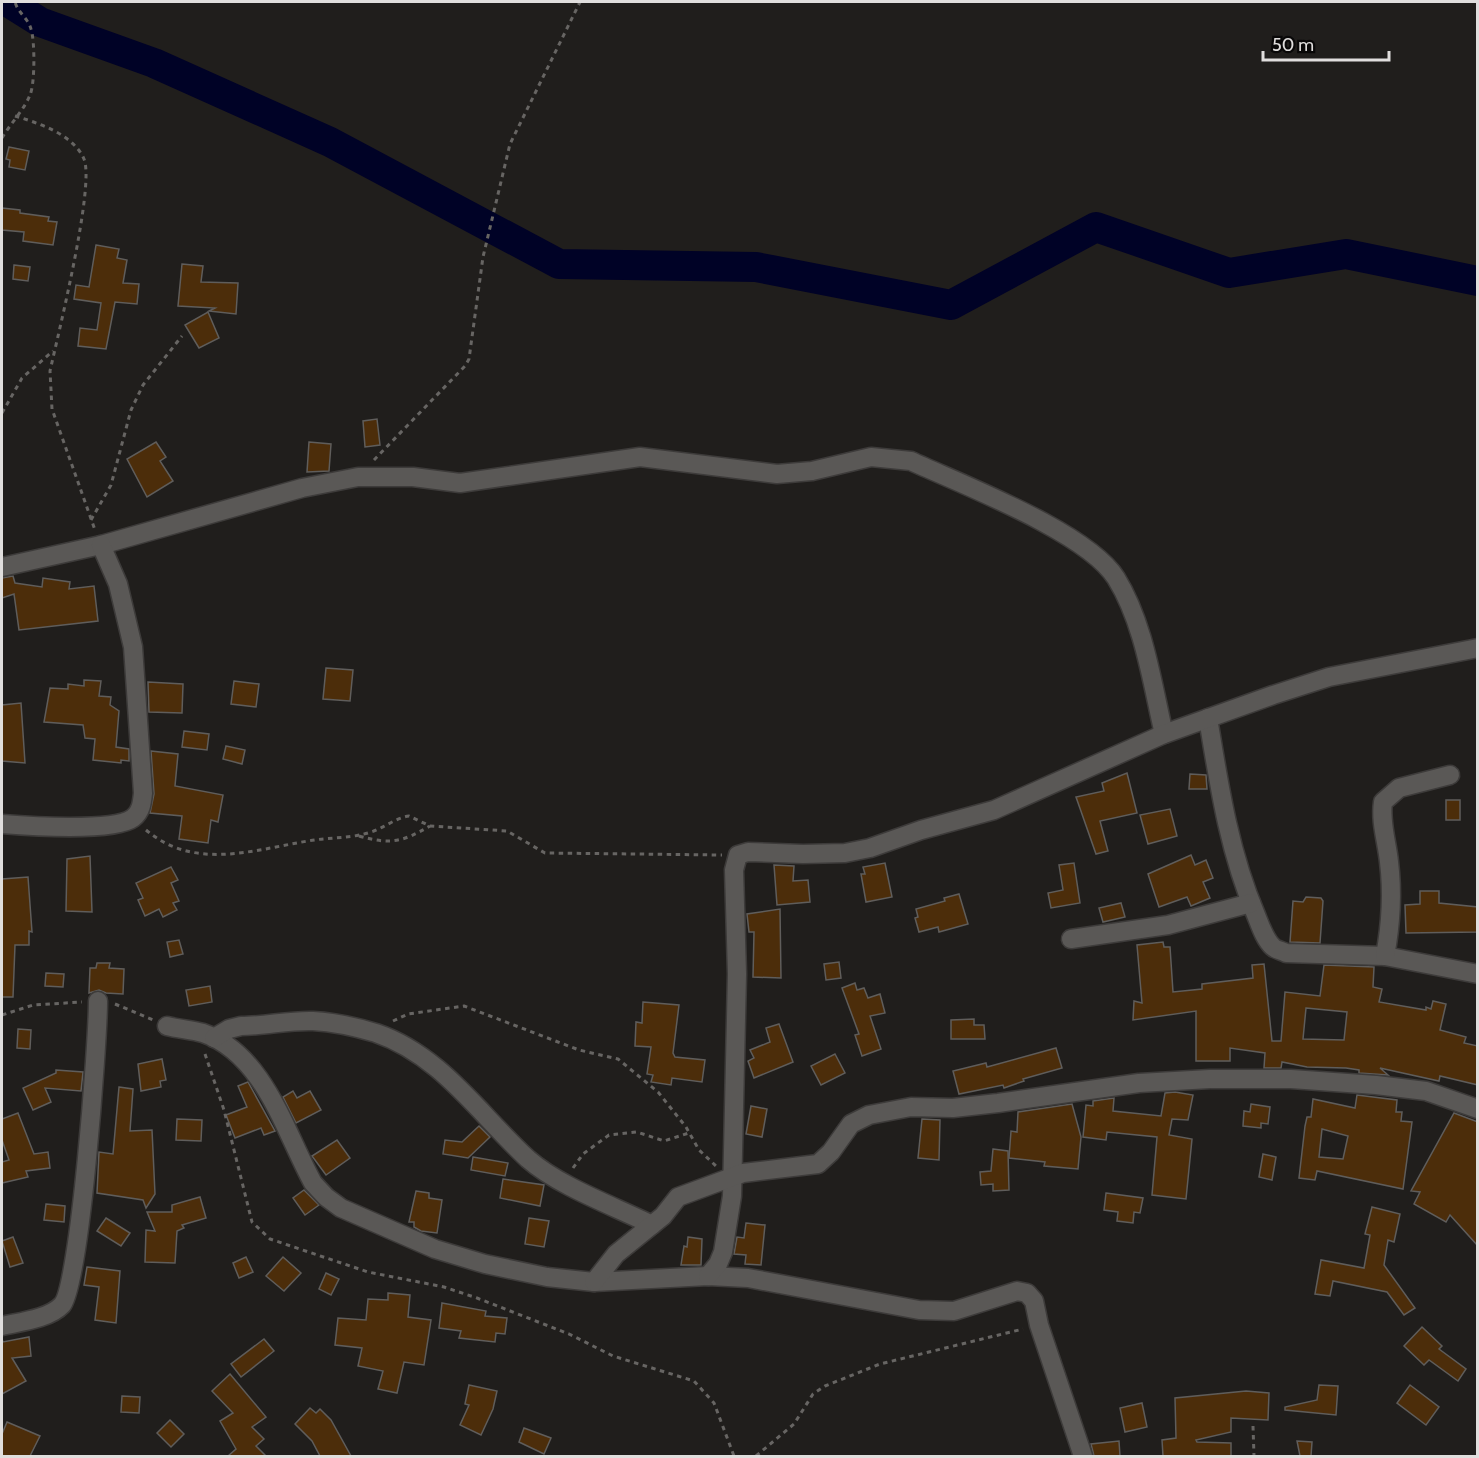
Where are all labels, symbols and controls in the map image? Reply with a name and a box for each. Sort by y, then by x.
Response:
scale bar [1263,24,1389,62]
text: 50 m [1272,34,1314,56]

